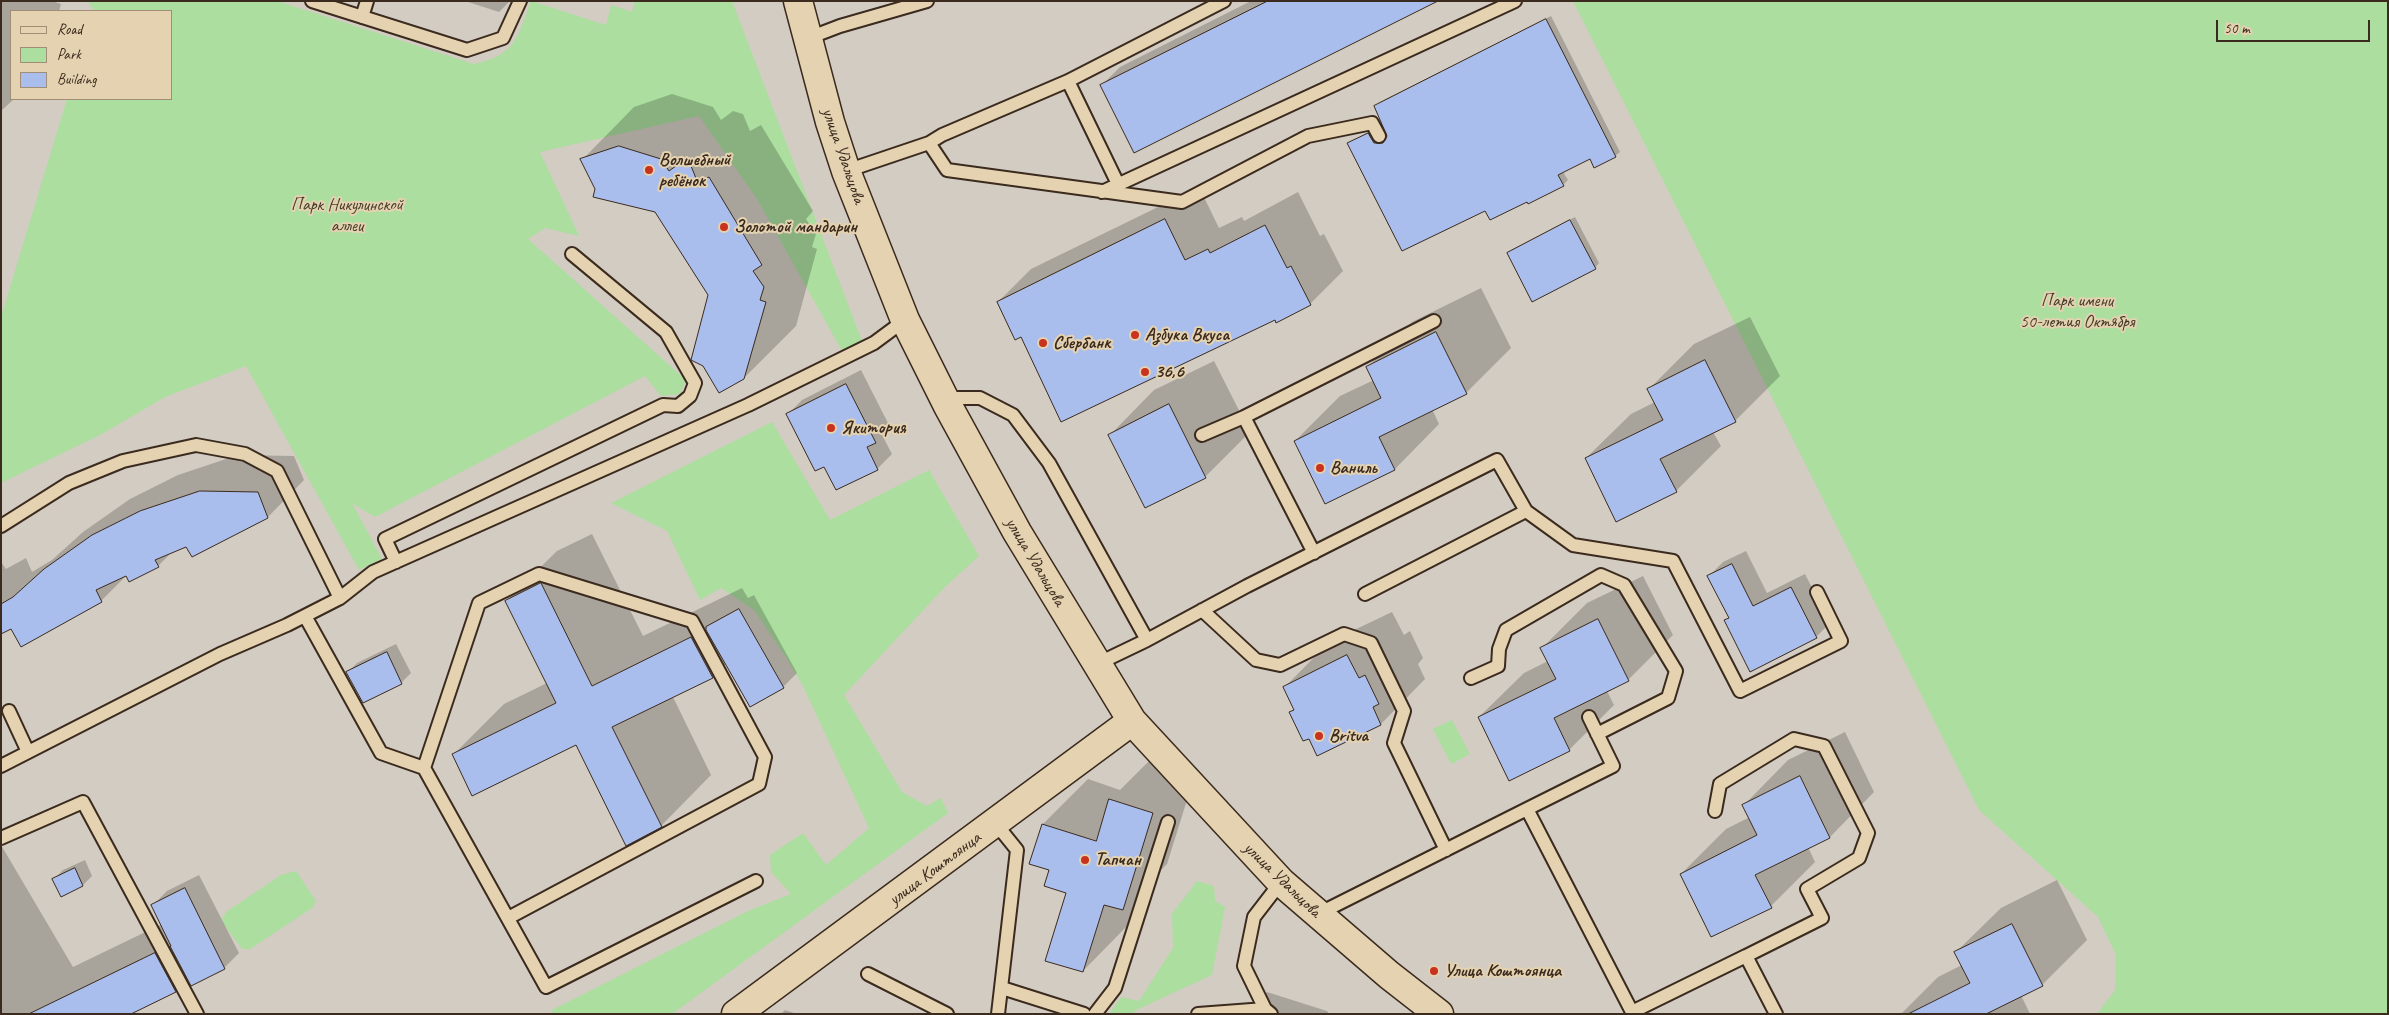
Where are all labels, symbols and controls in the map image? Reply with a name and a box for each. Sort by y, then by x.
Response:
legend [10,10,172,100]
scale bar [2219,10,2373,42]
text: 50 m [2224,19,2250,38]
text: Road [57,20,82,39]
text: Park [57,45,81,64]
text: Building [57,70,96,89]
street label: улица Удальцова [817,105,869,207]
place label: Волшебный ребёнок [659,149,730,192]
marker: Волшебный ребёнок [643,164,655,176]
park label: Парк Никулинской аллеи [291,194,403,236]
place label: Золотой мандарин [734,216,857,238]
marker: Золотой мандарин [718,221,730,233]
park label: Парк имени 50-летия Октября [2020,290,2134,332]
place label: Азбука Вкуса [1145,324,1229,346]
marker: Азбука Вкуса [1129,329,1141,341]
place label: Сбербанк [1053,332,1110,354]
marker: Сбербанк [1037,337,1049,349]
place label: 36,6 [1155,361,1184,383]
marker: 36,6 [1139,366,1151,378]
place label: Якитория [841,417,906,439]
marker: Якитория [825,422,837,434]
place label: Ваниль [1330,457,1377,479]
marker: Ваниль [1314,462,1326,474]
street label: улица Удальцова [1000,514,1070,610]
place label: Britva [1329,725,1368,747]
marker: Britva [1313,730,1325,742]
street label: улица Коштоянца [885,827,985,911]
street label: улица Удальцова [1239,838,1325,922]
place label: Тапчан [1095,849,1141,871]
marker: Тапчан [1079,854,1091,866]
place label: Улица Коштоянца [1444,960,1561,982]
marker: Улица Коштоянца [1428,965,1440,977]

